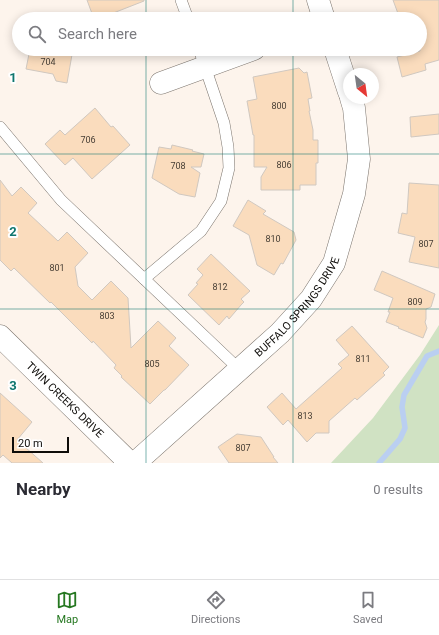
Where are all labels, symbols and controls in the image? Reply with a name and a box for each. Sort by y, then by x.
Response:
search box [12,12,427,56]
icon: search [26,23,48,45]
text: Search here [58,25,137,43]
house number: 704 [40,57,56,67]
north arrow [343,68,379,104]
text: 1 [9,70,17,85]
house number: 800 [271,101,287,111]
house number: 706 [80,135,96,145]
house number: 806 [276,160,292,170]
house number: 708 [170,161,186,171]
text: 2 [9,224,17,239]
house number: 810 [265,234,281,244]
house number: 807 [418,239,434,249]
street label: BUFFALO SPRINGS DRIVE [252,256,342,360]
house number: 801 [49,263,65,273]
house number: 812 [212,282,228,292]
house number: 809 [407,297,423,307]
house number: 803 [99,311,115,321]
house number: 811 [355,354,371,364]
street label: TWIN CREEKS DRIVE [23,359,106,441]
house number: 805 [144,359,160,369]
text: 3 [9,378,17,393]
house number: 813 [297,411,313,421]
scale bar [12,435,69,454]
text: 20 m [18,437,43,450]
house number: 807 [235,443,251,453]
text: Nearby [16,479,71,499]
text: 0 results [373,482,423,497]
tab: Map [56,589,78,626]
tab: Directions [191,589,240,626]
tab: Saved [353,589,383,626]

